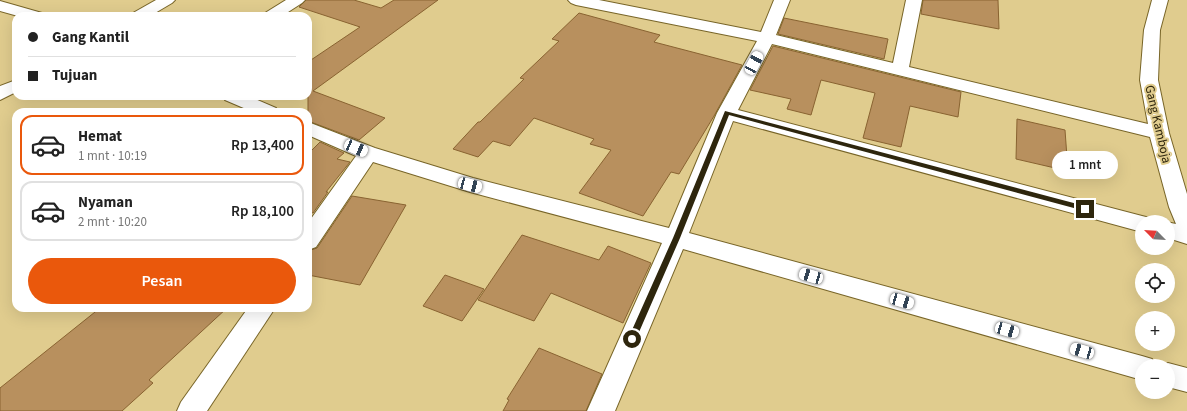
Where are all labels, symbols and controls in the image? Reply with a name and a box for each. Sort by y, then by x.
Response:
text: Gang Kantil [52,27,129,48]
car [743,50,765,76]
text: Tujuan [52,65,97,86]
street label: Gang Kamboja [1140,83,1176,165]
text: Hemat [78,126,122,147]
icon: car [30,127,66,163]
text: Rp 13,400 [231,135,294,156]
car [343,138,369,158]
text: 1 mnt · 10:19 [78,147,147,165]
callout: 1 mnt [1052,151,1118,179]
text: 1 mnt [1069,156,1101,174]
car [457,176,483,194]
text: Nyaman [78,192,133,213]
icon: car [30,193,66,229]
route end [1076,200,1094,218]
text: Rp 18,100 [231,201,294,222]
text: 2 mnt · 10:20 [78,213,147,231]
north arrow [1135,215,1175,255]
map controls [1135,215,1175,399]
button: Pesan [28,258,296,304]
button: locate [1135,263,1175,303]
car [798,267,824,285]
car [889,292,915,310]
button: + [1135,311,1175,351]
car [994,321,1020,339]
route start [623,330,641,348]
car [1069,342,1095,360]
button: − [1135,359,1175,399]

